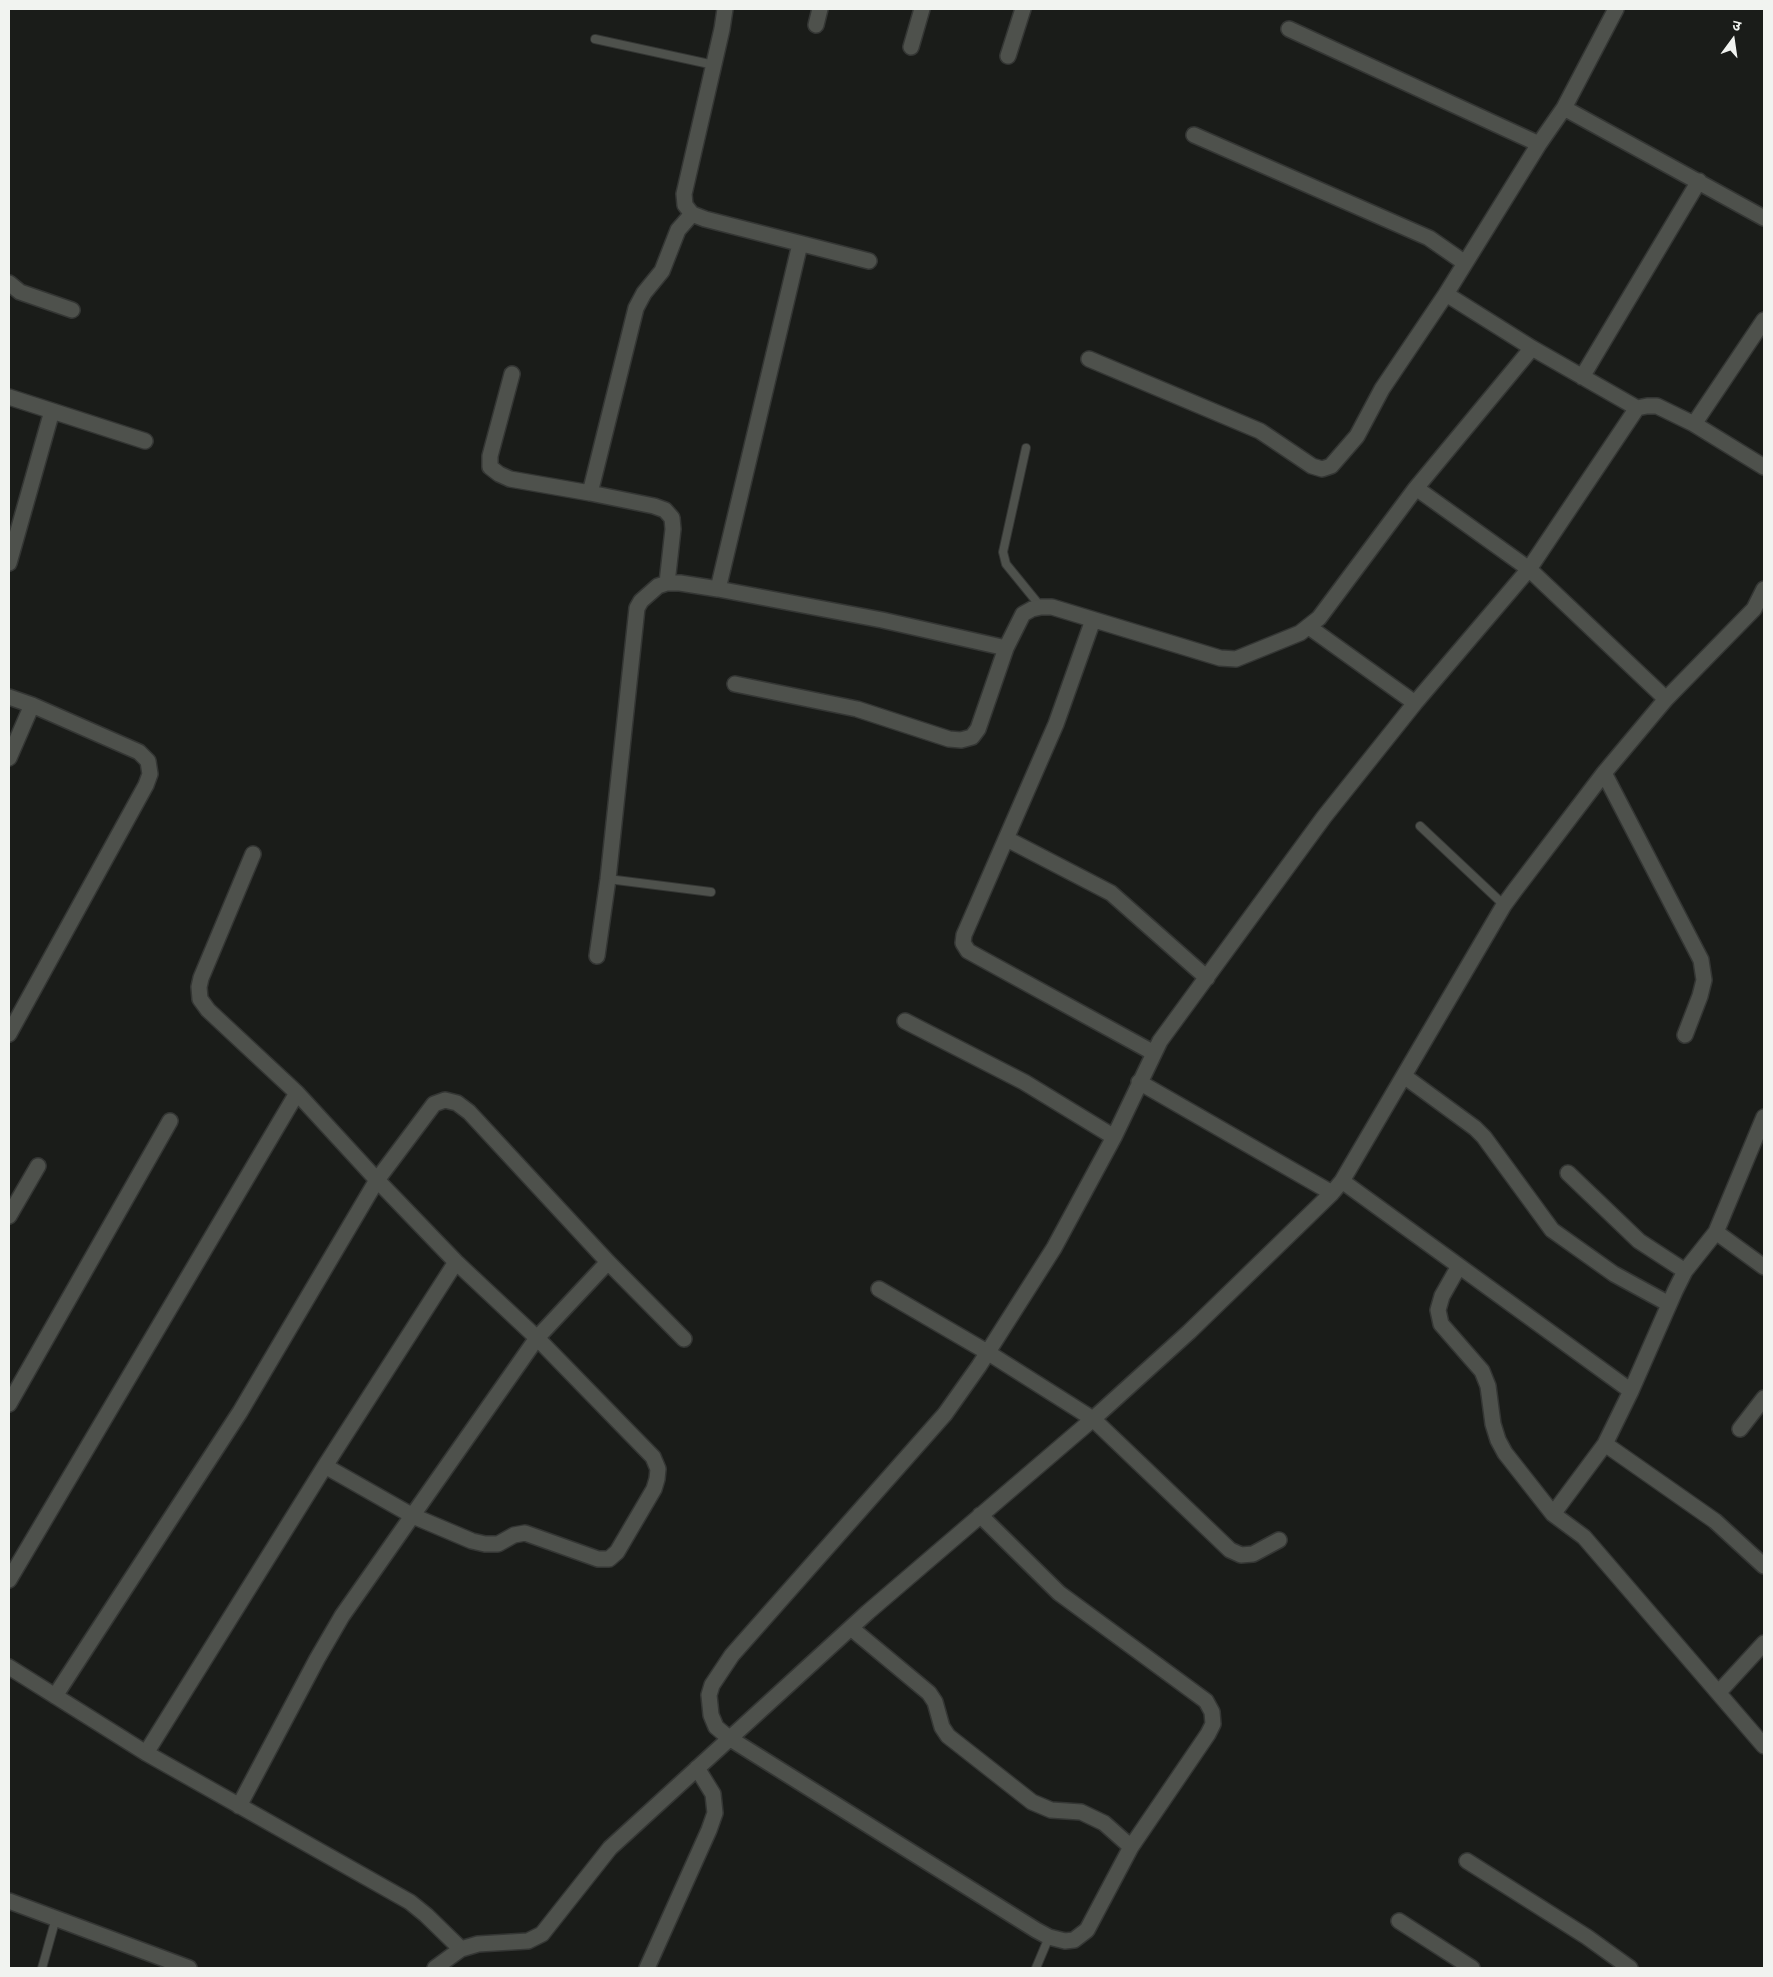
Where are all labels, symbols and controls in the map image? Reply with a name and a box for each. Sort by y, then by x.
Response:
north arrow [1708,15,1758,65]
text: उ [1730,16,1743,35]

